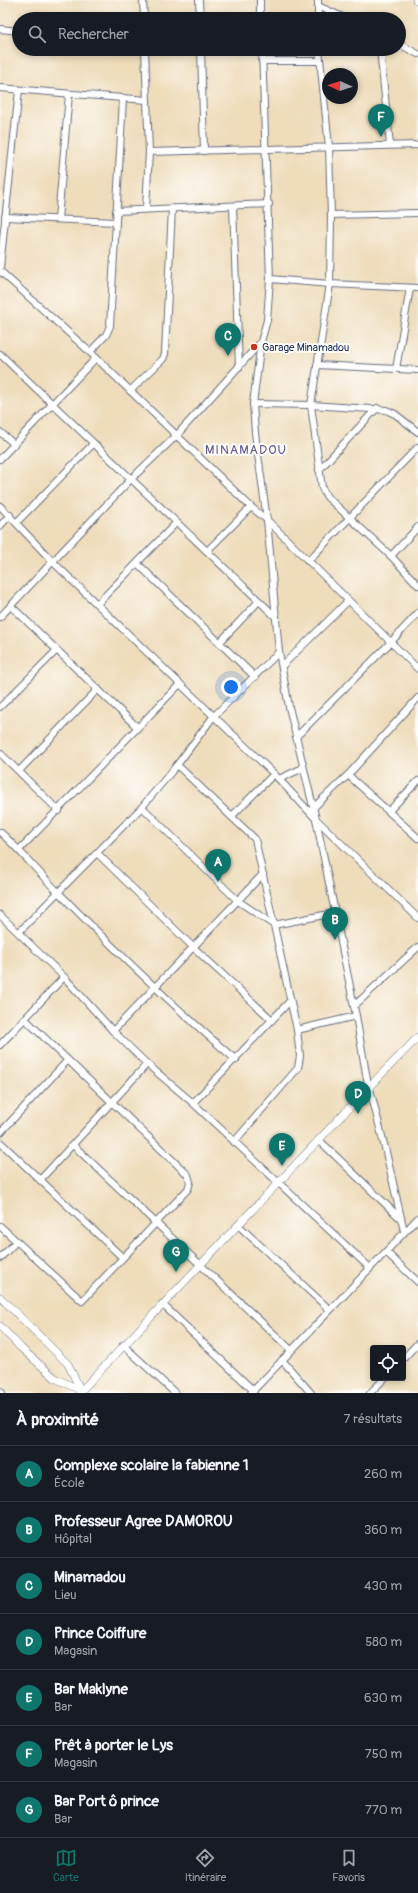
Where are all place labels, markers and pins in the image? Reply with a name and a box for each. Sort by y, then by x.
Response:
pin: F [368,104,394,137]
pin: C [215,323,241,356]
place label: Garage Minamadou [262,341,349,354]
marker: Garage Minamadou [249,342,259,352]
pin: A [205,849,231,882]
pin: B [322,907,348,940]
pin: D [345,1081,371,1114]
pin: E [269,1133,295,1166]
pin: G [163,1239,189,1272]

